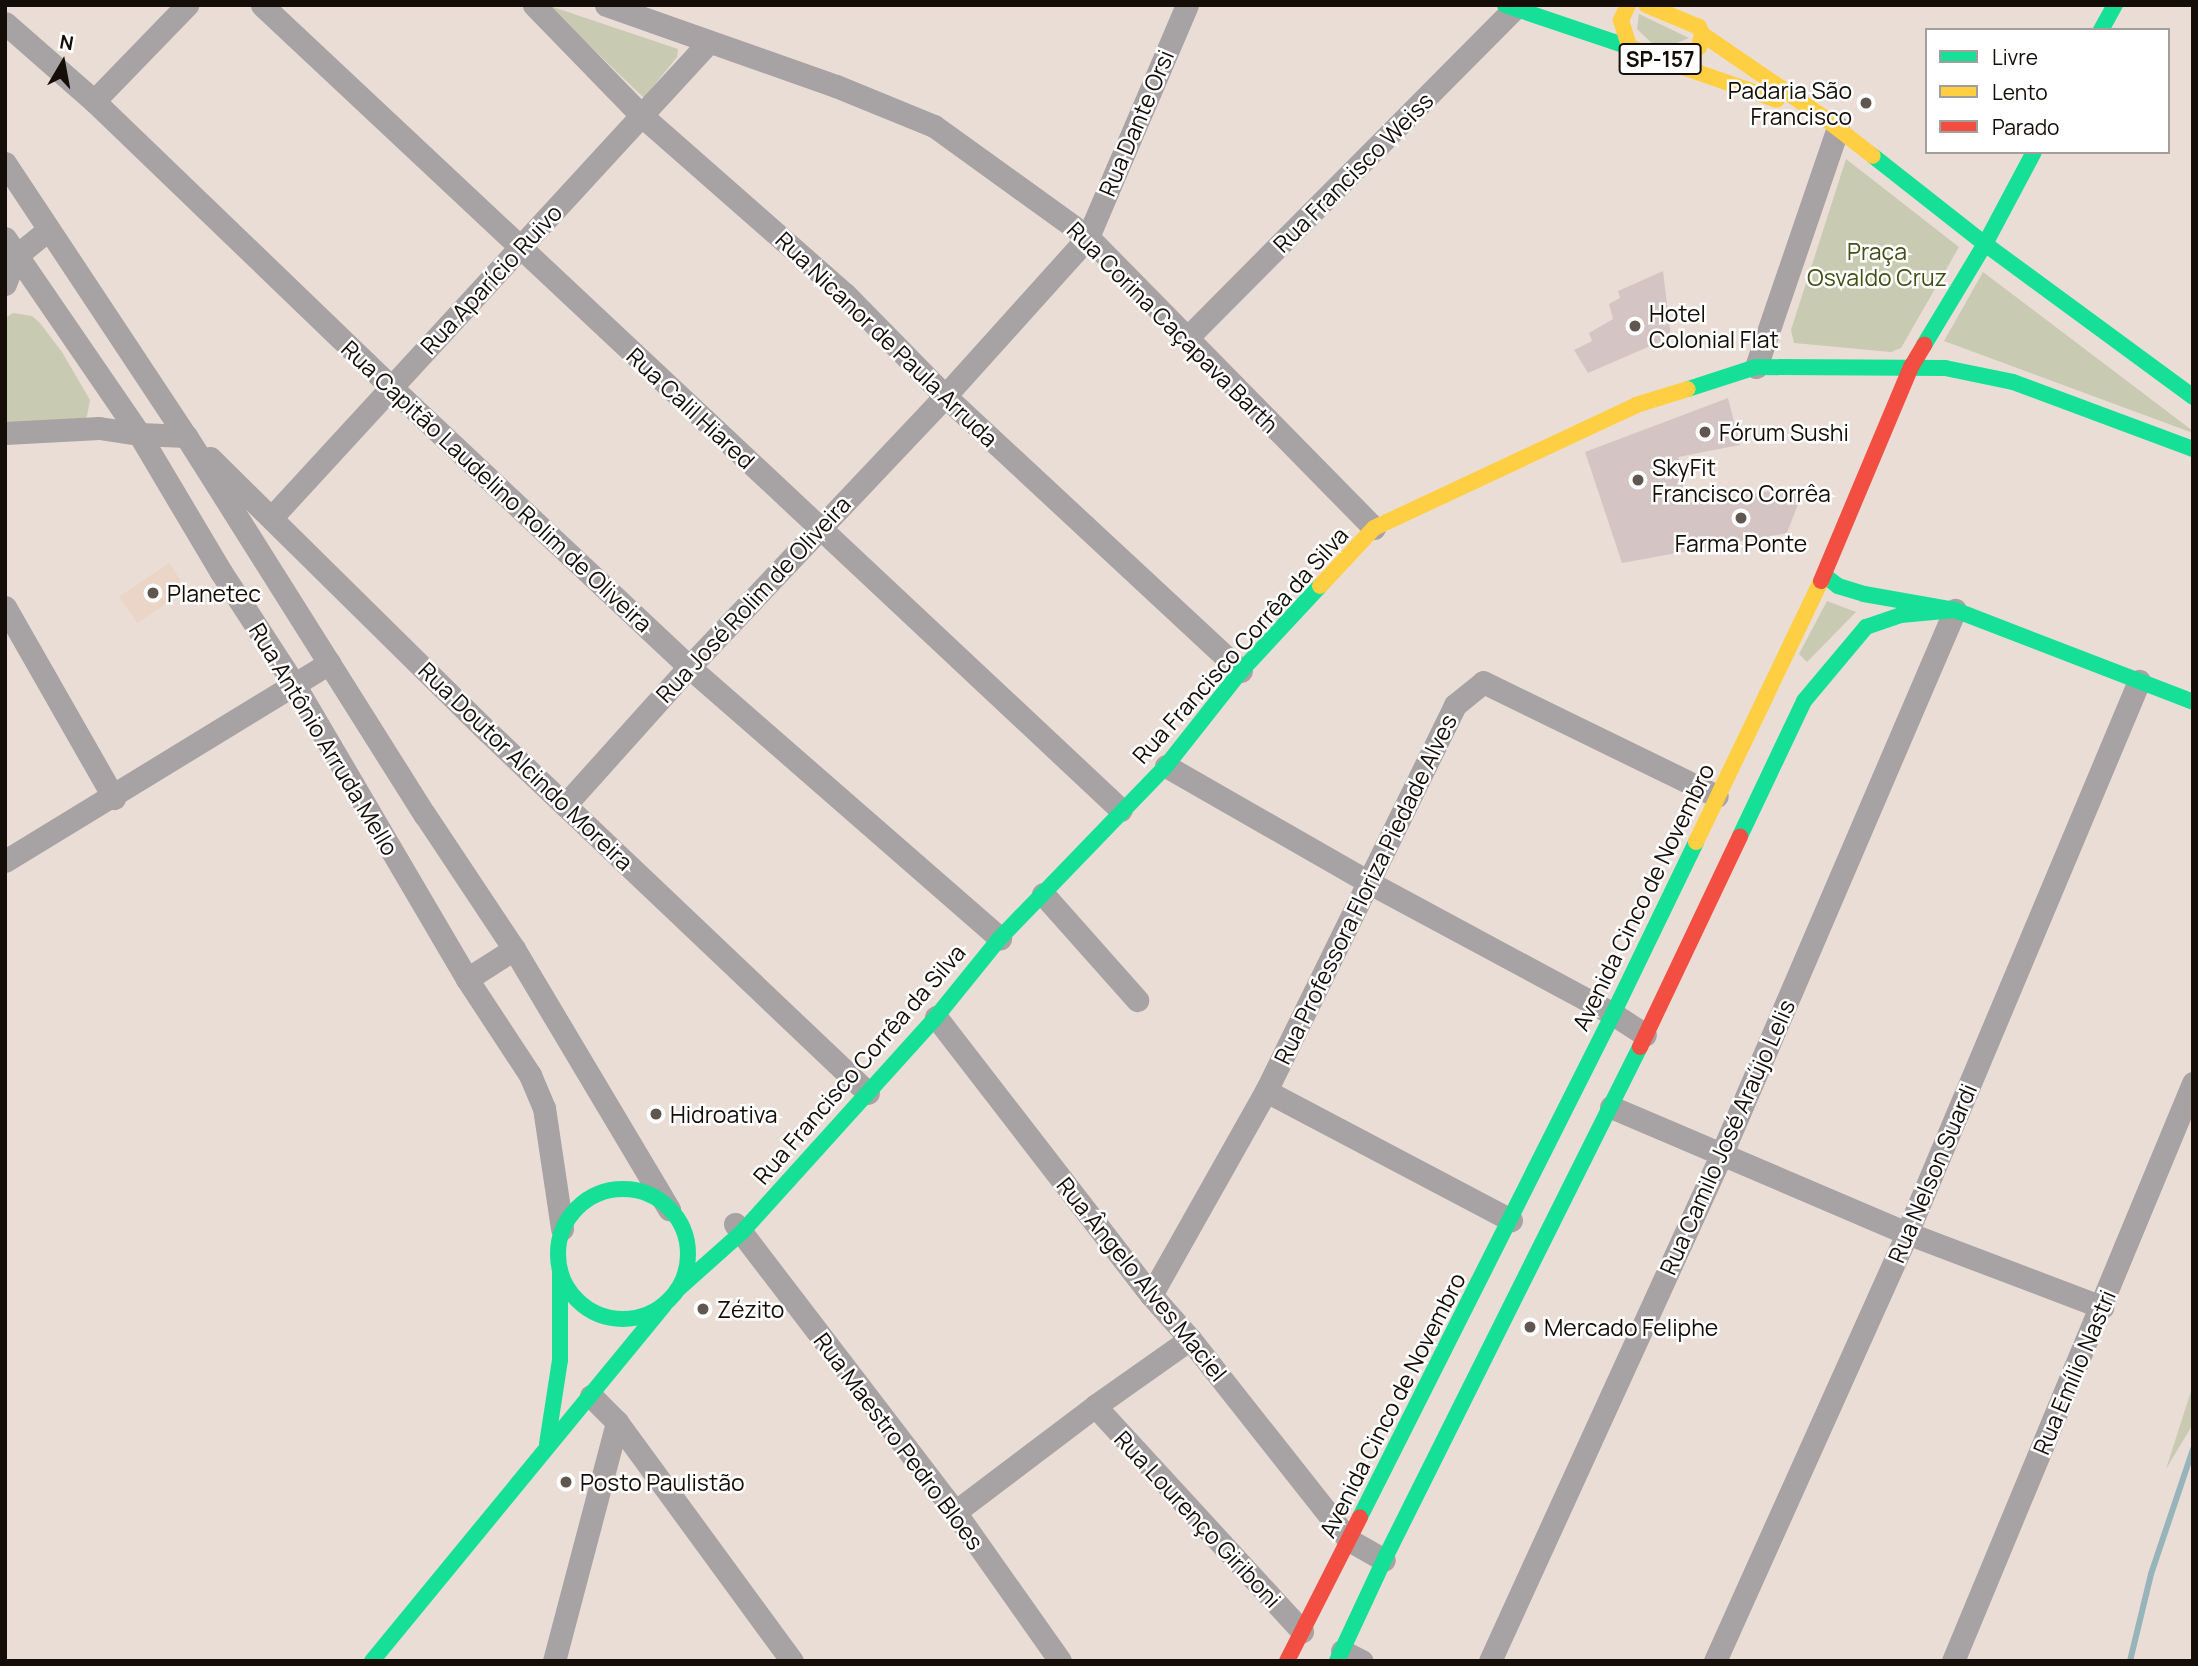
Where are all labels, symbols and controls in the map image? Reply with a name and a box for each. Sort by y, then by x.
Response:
north arrow [28,28,98,98]
text: N [58,28,76,56]
legend [1925,28,2170,154]
road number: SP-157 [1618,42,1702,76]
text: Livre [1992,43,2038,71]
street label: Rua Dante Orsi [1093,46,1179,200]
place label: Padaria São Francisco [1728,76,1852,130]
text: Lento [1992,78,2048,106]
street label: Rua Francisco Weiss [1267,86,1439,258]
marker: Padaria São Francisco [1858,95,1874,111]
text: Parado [1992,113,2060,141]
street label: Rua Aparício Ruivo [415,198,567,360]
street label: Rua Corina Caçapava Barth [1062,216,1284,438]
street label: Rua Nicanor de Paula Arruda [770,226,1004,452]
park label: Praça Osvaldo Cruz [1807,237,1947,291]
place label: Hotel Colonial Flat [1649,299,1779,353]
marker: Hotel Colonial Flat [1627,318,1643,334]
street label: Rua Capitão Laudelino Rolim de Oliveira [336,335,658,637]
street label: Rua Calil Hiared [621,342,761,474]
place label: Fórum Sushi [1719,418,1849,446]
marker: Fórum Sushi [1697,424,1713,440]
place label: SkyFit Francisco Corrêa [1652,453,1831,507]
marker: SkyFit Francisco Corrêa [1630,472,1646,488]
street label: Rua José Rolim de Oliveira [650,490,856,708]
marker: Farma Ponte [1733,510,1749,526]
street label: Rua Francisco Corrêa da Silva [1126,521,1354,769]
place label: Farma Ponte [1675,529,1807,557]
place label: Planetec [167,579,261,607]
marker: Planetec [145,585,161,601]
street label: Rua Antônio Arruda Mello [244,618,404,860]
street label: Rua Doutor Alcindo Moreira [413,656,639,876]
street label: Rua Professora Floriza Piedade Alves [1268,710,1462,1068]
street label: Avenida Cinco de Novembro [1566,759,1720,1035]
street label: Rua Francisco Corrêa da Silva [747,938,971,1190]
street label: Rua Camilo José Araújo Lelis [1654,995,1800,1279]
street label: Rua Nelson Suardi [1882,1079,1982,1267]
place label: Hidroativa [670,1100,778,1128]
marker: Hidroativa [648,1106,664,1122]
street label: Rua Ângelo Alves Maciel [1051,1171,1233,1387]
street label: Avenida Cinco de Novembro [1313,1268,1471,1542]
street label: Rua Emílio Nastri [2027,1286,2121,1458]
place label: Zézito [717,1295,784,1323]
marker: Zézito [695,1301,711,1317]
place label: Mercado Feliphe [1544,1313,1718,1341]
marker: Mercado Feliphe [1522,1319,1538,1335]
street label: Rua Maestro Pedro Bloes [808,1327,990,1555]
street label: Rua Lourenço Giriboni [1109,1425,1287,1613]
place label: Posto Paulistão [580,1468,745,1496]
marker: Posto Paulistão [558,1474,574,1490]

